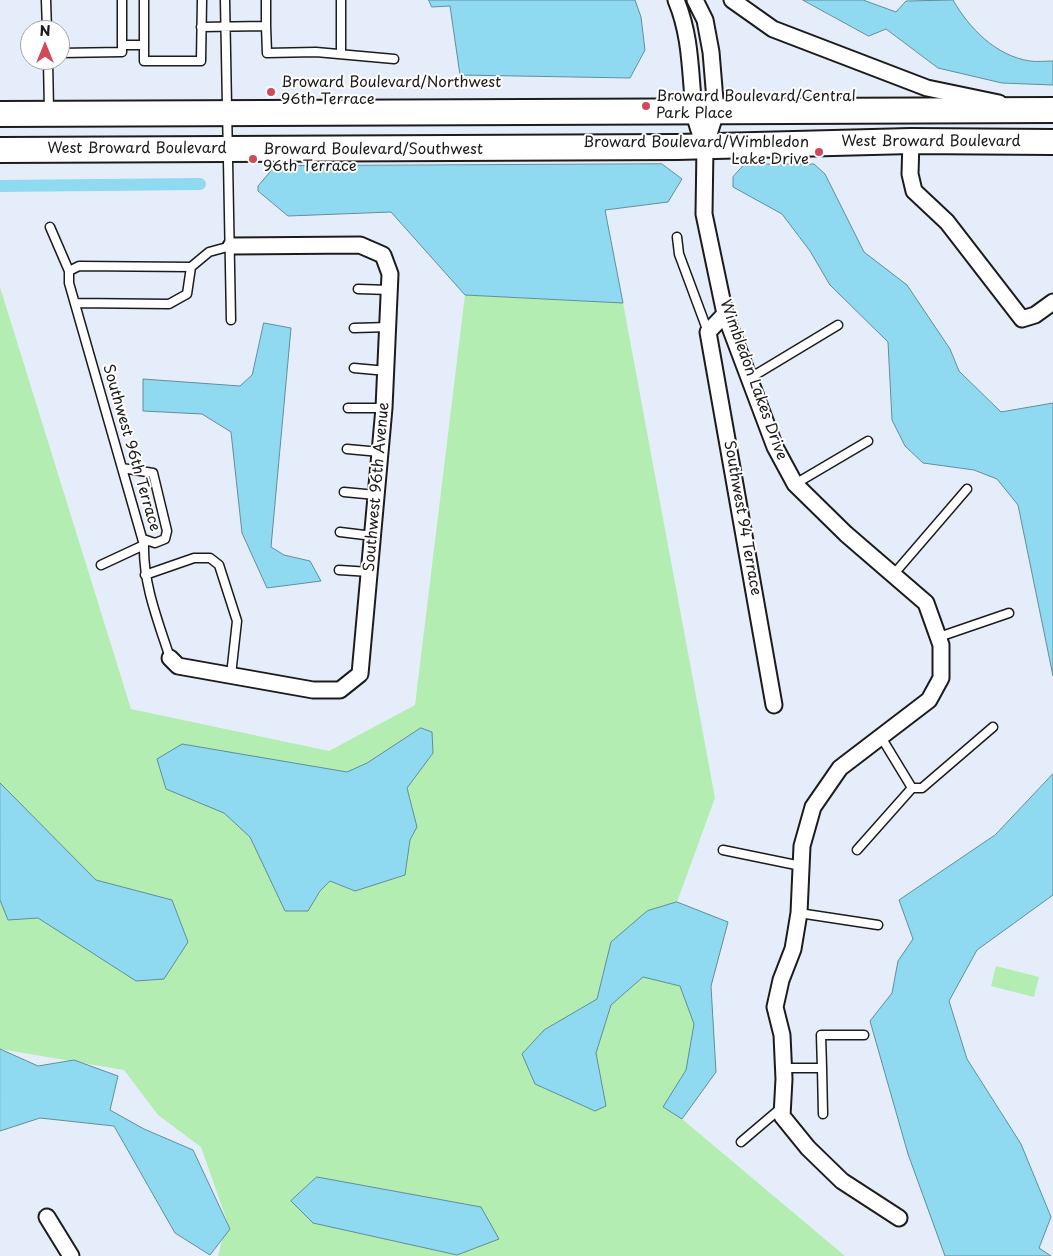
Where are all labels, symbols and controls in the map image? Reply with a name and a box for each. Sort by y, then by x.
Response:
north arrow [20,20,70,70]
text: N [39,20,51,41]
place label: Broward Boulevard/Northwest 96th Terrace [281,74,501,109]
marker: Broward Boulevard/Northwest 96th Terrace [265,86,277,98]
place label: Broward Boulevard/Central Park Place [656,88,856,123]
marker: Broward Boulevard/Central Park Place [640,100,652,112]
street label: West Broward Boulevard [841,133,1021,151]
place label: Broward Boulevard/Wimbledon Lake Drive [583,134,809,169]
street label: West Broward Boulevard [47,140,227,158]
place label: Broward Boulevard/Southwest 96th Terrace [263,141,483,176]
marker: Broward Boulevard/Wimbledon Lake Drive [813,146,825,158]
marker: Broward Boulevard/Southwest 96th Terrace [247,153,259,165]
street label: Wimbledon Lakes Drive [716,297,790,463]
street label: Southwest 96th Terrace [99,362,163,534]
street label: Southwest 96th Avenue [361,402,393,572]
street label: Southwest 94 Terrace [720,439,764,597]

